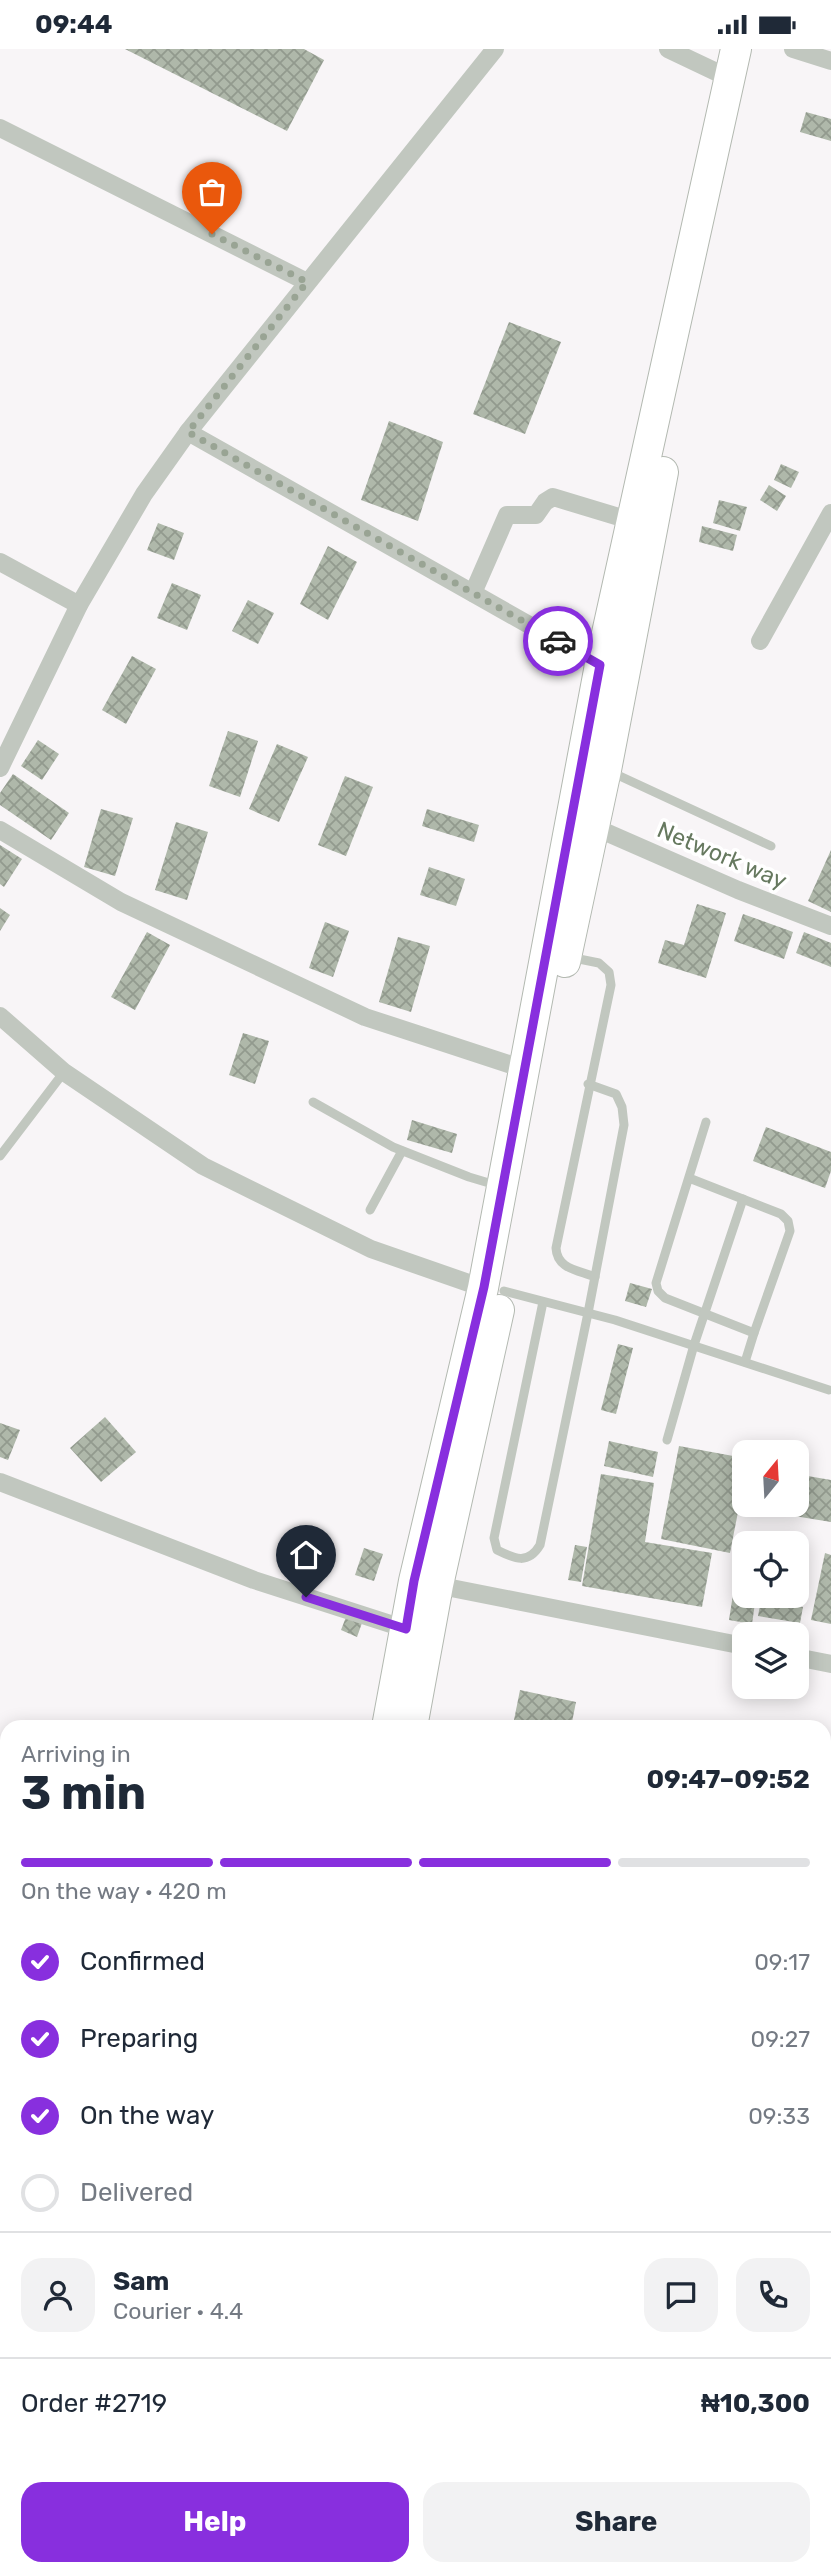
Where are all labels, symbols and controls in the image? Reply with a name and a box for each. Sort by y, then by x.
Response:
text: 09:44 [35,9,112,40]
pin [182,162,242,234]
icon: bag [193,173,231,211]
courier [523,606,593,676]
icon: car [539,622,577,660]
street label: Network way [653,815,791,895]
north arrow [732,1440,808,1517]
map controls [732,1440,809,1699]
pin [276,1525,336,1597]
button: locate [732,1531,809,1608]
icon: home [287,1536,325,1574]
button: layers [732,1622,809,1699]
text: Arriving in [21,1740,131,1768]
text: 09:47–09:52 [646,1764,810,1795]
text: 3 min [21,1766,146,1821]
text: On the way · 420 m [21,1877,227,1905]
icon: check [21,1943,59,1981]
text: Confirmed [80,1946,205,1977]
text: 09:17 [754,1948,810,1976]
icon: check [21,2020,59,2058]
text: Preparing [80,2023,198,2054]
text: 09:27 [751,2025,810,2053]
icon: check [21,2097,59,2135]
text: On the way [80,2100,214,2131]
text: 09:33 [748,2102,810,2130]
text: Delivered [80,2177,193,2208]
button: person [21,2258,95,2332]
button: chat [644,2258,718,2332]
button: phone [736,2258,810,2332]
text: Sam [113,2266,169,2297]
text: Courier · 4.4 [113,2297,243,2325]
text: Order #2719 [21,2388,167,2419]
text: ₦10,300 [701,2388,810,2419]
button: Help [21,2482,409,2562]
button: Share [423,2482,810,2562]

